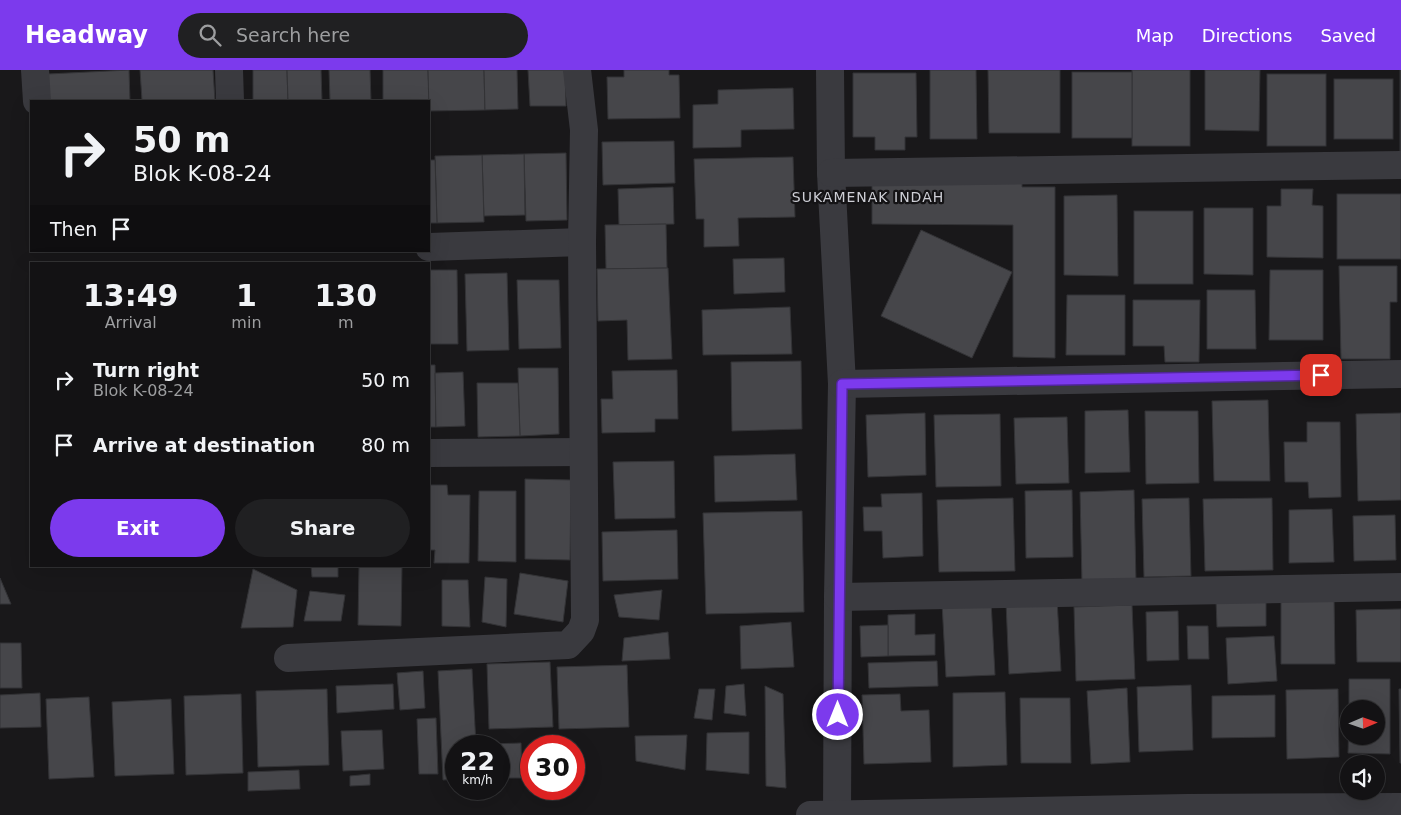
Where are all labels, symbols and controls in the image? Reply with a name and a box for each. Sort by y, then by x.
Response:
search box [178,13,528,58]
text: Headway [25,21,148,49]
icon: search [196,21,224,49]
text: Search here [236,24,350,46]
text: Map [1136,25,1174,46]
text: Directions [1202,25,1292,46]
text: Saved [1320,25,1376,46]
icon: right [50,120,115,185]
text: 50 m [133,120,230,160]
text: Blok K-08-24 [133,161,271,186]
district label: SUKAMENAK INDAH [792,189,944,205]
icon: arrive [107,215,135,243]
text: Then [50,218,97,240]
text: 13:49 [83,278,178,313]
text: 1 [236,278,257,313]
text: 130 [314,278,377,313]
text: Arrival [105,313,157,332]
text: min [231,313,262,332]
text: m [338,313,354,332]
pin [1300,354,1342,396]
text: Turn right [93,359,199,381]
icon: arrive [1307,361,1335,389]
icon: right [50,366,78,394]
text: 50 m [361,369,410,391]
text: Blok K-08-24 [93,381,194,400]
icon: arrive [50,431,78,459]
text: Arrive at destination [93,434,315,456]
text: 80 m [361,434,410,456]
button: Exit [50,499,225,557]
button: Share [235,499,410,557]
position arrow [811,688,863,740]
north arrow [1340,700,1385,745]
map controls [1340,700,1385,800]
speed limit sign: 30 [520,735,585,800]
text: 22 [460,747,495,776]
button: sound [1340,755,1385,800]
text: km/h [462,773,493,787]

